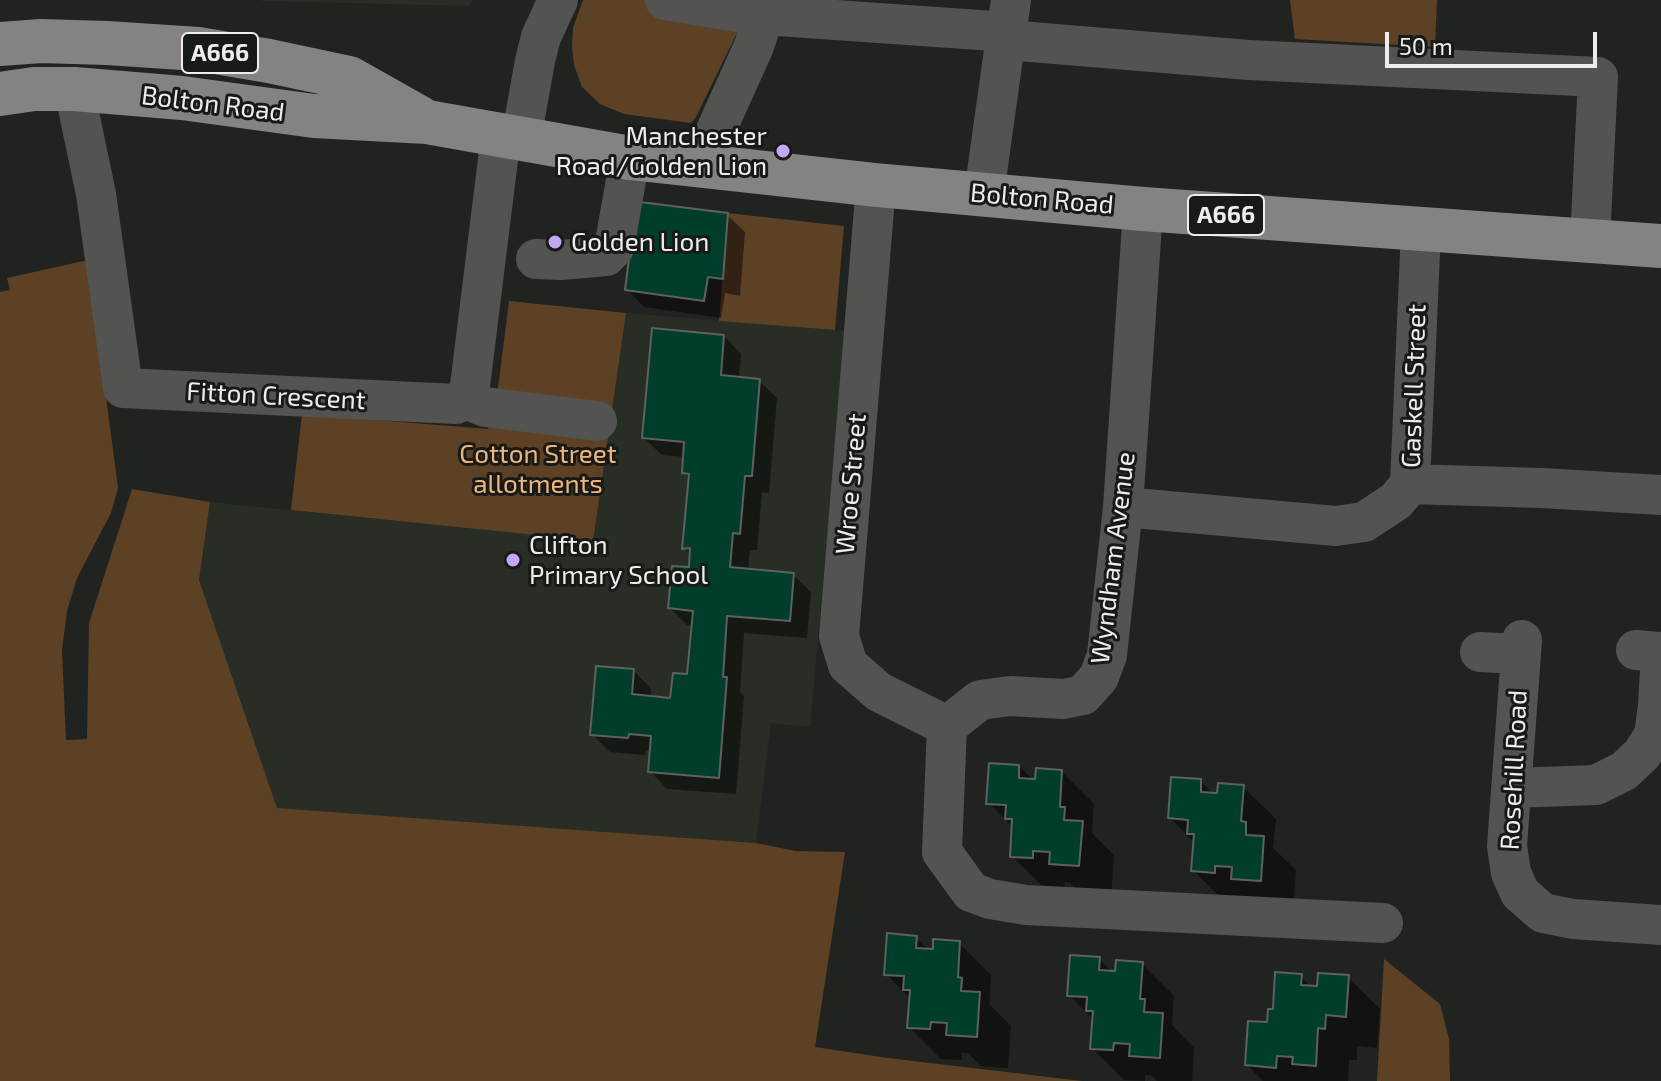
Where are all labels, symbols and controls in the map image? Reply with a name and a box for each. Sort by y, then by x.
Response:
scale bar [1389,16,1601,66]
text: 50 m [1399,31,1453,60]
road number: A666 [182,33,258,73]
street label: Bolton Road [140,80,286,128]
place label: Manchester Road/Golden Lion [556,120,767,182]
marker: Manchester Road/Golden Lion [774,142,792,160]
street label: Bolton Road [969,177,1115,221]
road number: A666 [1188,195,1264,235]
place label: Golden Lion [571,226,709,258]
marker: Golden Lion [546,233,564,251]
street label: Gaskell Street [1396,303,1432,469]
street label: Fitton Crescent [186,376,366,416]
street label: Wroe Street [829,412,873,556]
park label: Cotton Street allotments [459,438,617,500]
street label: Wyndham Avenue [1085,450,1141,666]
place label: Clifton Primary School [529,529,708,590]
marker: Clifton Primary School [504,551,522,569]
street label: Rosehill Road [1494,689,1534,851]

